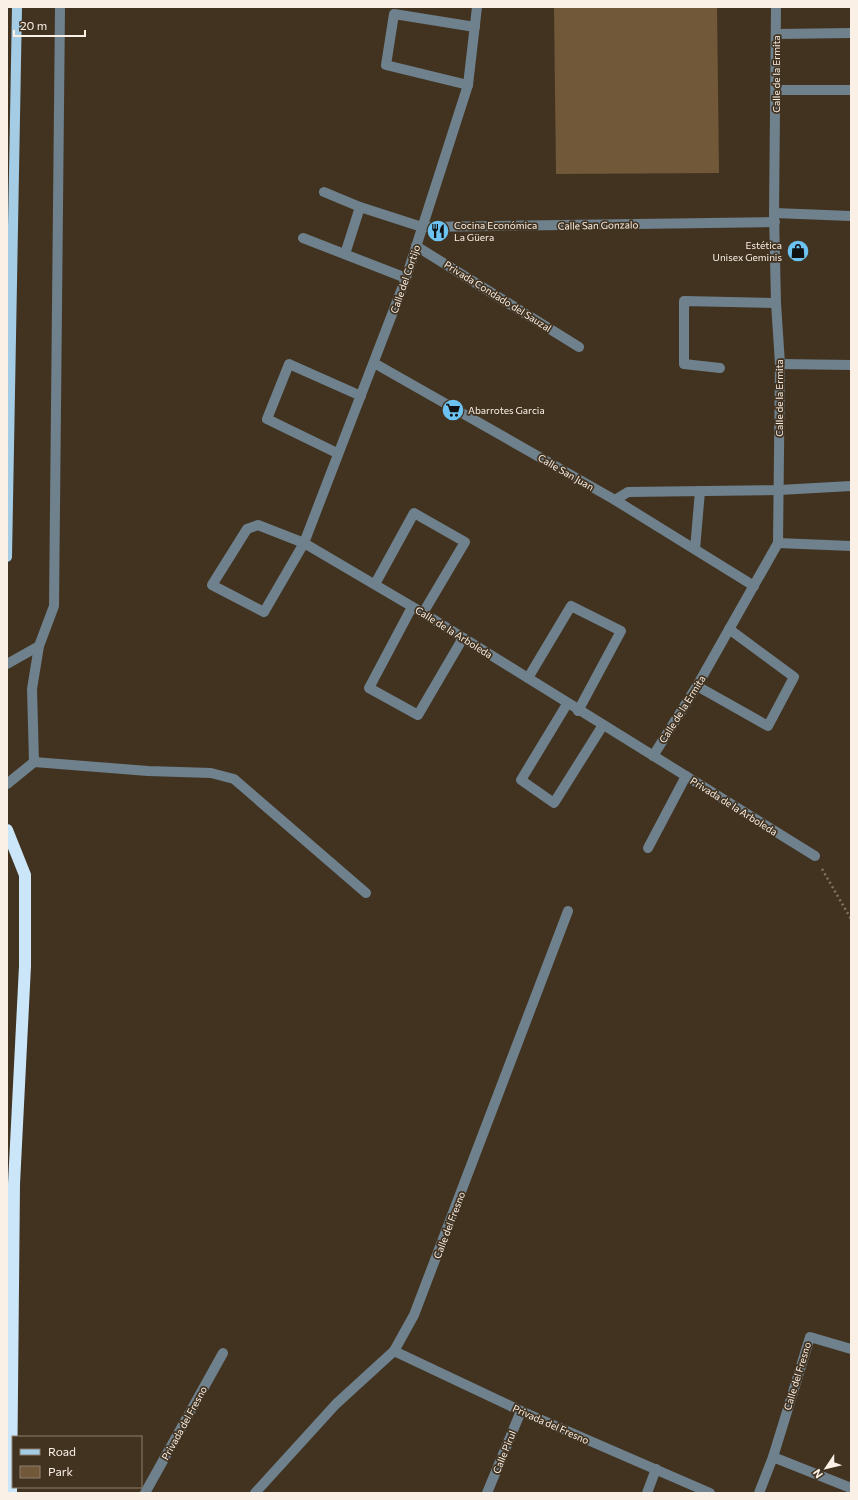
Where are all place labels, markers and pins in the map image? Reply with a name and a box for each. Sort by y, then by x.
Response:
restaurant icon: Cocina Económica La Güera [425,218,451,244]
place label: Cocina Económica La Güera [454,219,537,243]
shop icon: Estética Unisex Geminis [785,238,811,264]
place label: Estética Unisex Geminis [713,239,782,263]
supermarket icon: Abarrotes Garcia [440,397,466,423]
place label: Abarrotes Garcia [468,404,545,416]

